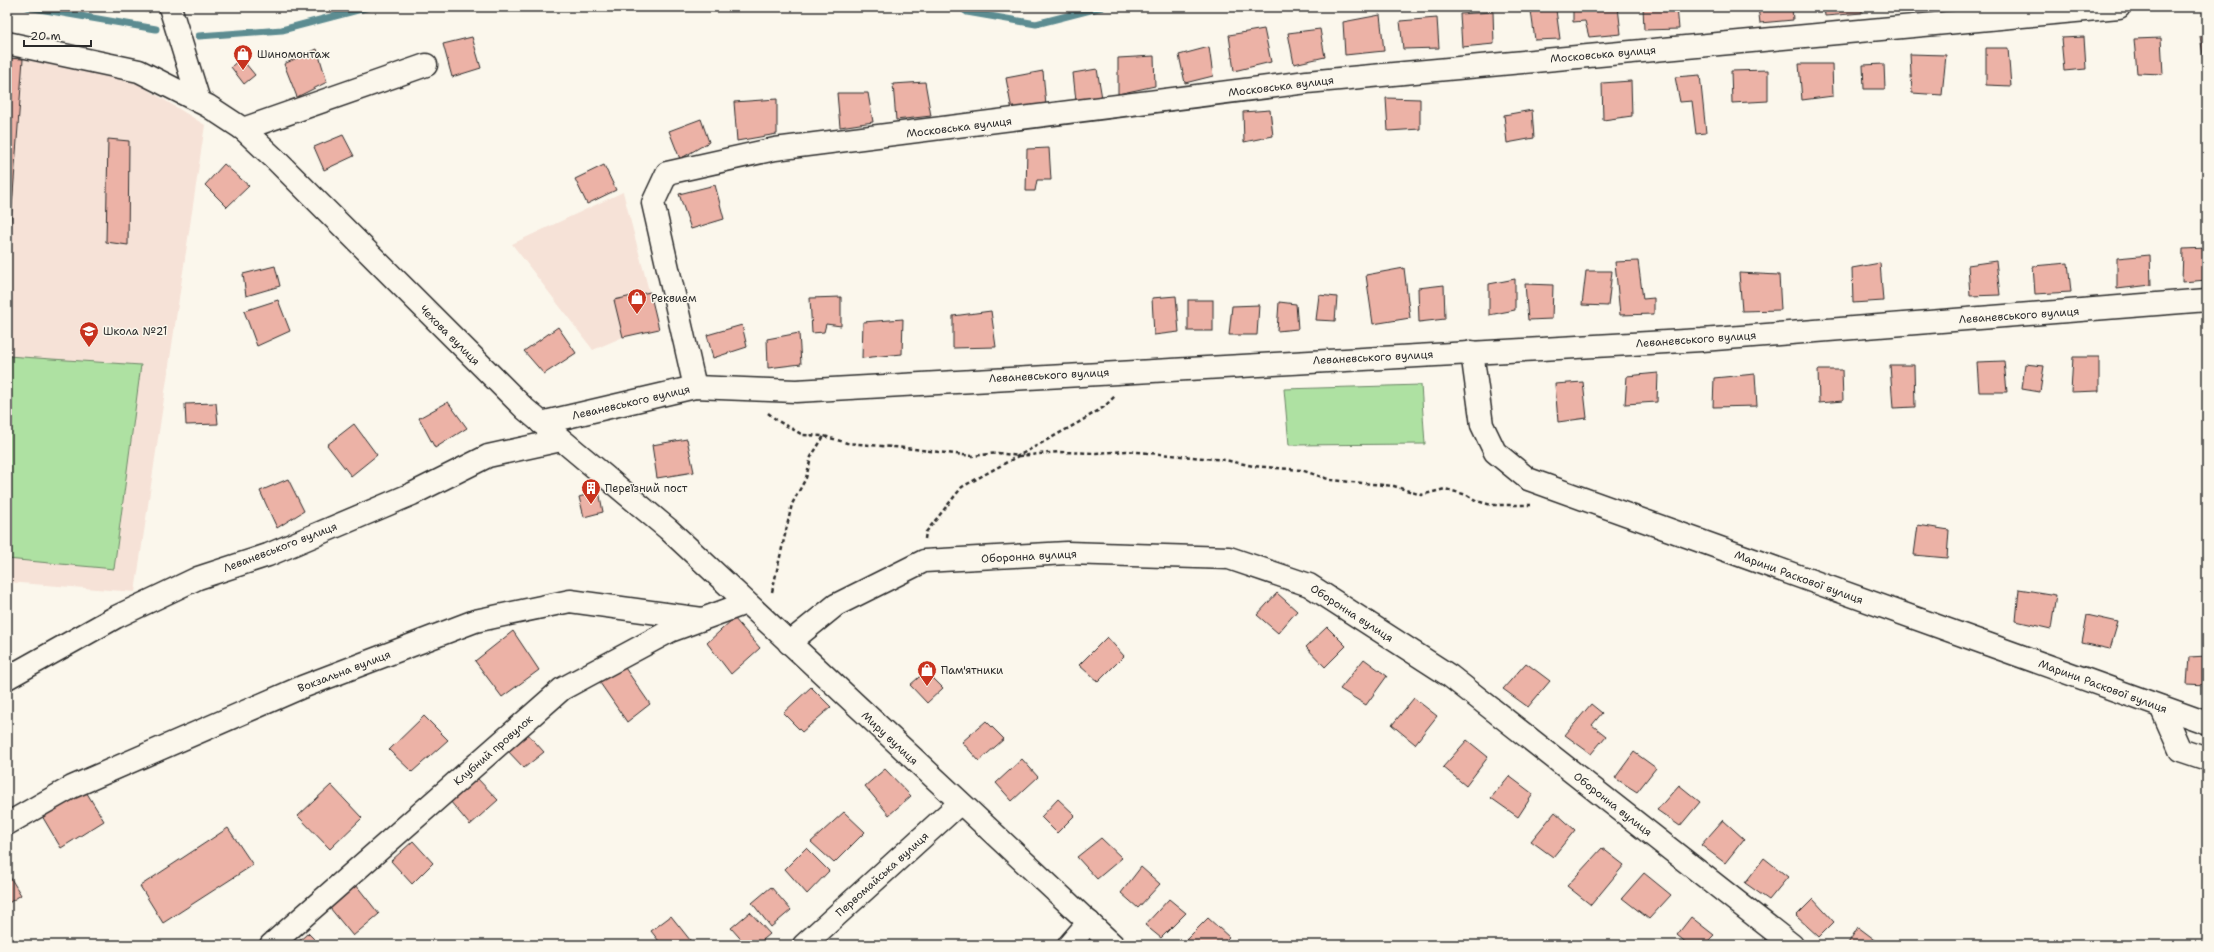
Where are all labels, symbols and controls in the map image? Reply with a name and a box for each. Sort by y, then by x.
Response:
scale bar [24,22,91,48]
text: 20 m [30,28,61,44]
street label: Московська вулиця [1549,42,1657,67]
shop icon: Шиномонтаж [232,43,254,71]
place label: Шиномонтаж [257,47,330,62]
street label: Московська вулиця [1227,73,1335,100]
street label: Московська вулиця [905,114,1013,141]
shop icon: Реквием [626,287,648,315]
place label: Реквием [651,291,697,306]
street label: Чехова вулиця [416,302,483,369]
street label: Леваневського вулиця [1958,304,2080,327]
school or university icon: Школа №21 [78,320,100,348]
place label: Школа №21 [103,324,167,339]
street label: Леваневського вулиця [1635,328,1757,351]
street label: Леваневського вулиця [1312,347,1434,368]
street label: Леваневського вулиця [988,365,1110,386]
street label: Леваневського вулиця [571,382,692,423]
building icon: Переїзний пост [580,477,602,505]
place label: Переїзний пост [605,481,688,496]
street label: Леваневського вулиця [221,519,339,576]
street label: Оборонна вулиця [981,546,1077,566]
street label: Марини Раскової вулиця [1732,547,1865,608]
street label: Оборонна вулиця [1307,581,1396,646]
street label: Вокзальна вулиця [296,647,393,696]
street label: Марини Раскової вулиця [2036,656,2169,717]
shop icon: Пам'ятники [916,659,938,687]
place label: Пам'ятники [941,663,1003,678]
street label: Миру вулиця [858,708,921,769]
street label: Клубний провулок [451,712,536,789]
street label: Оборонна вулиця [1570,769,1655,840]
street label: Первомайська вулиця [833,829,932,920]

